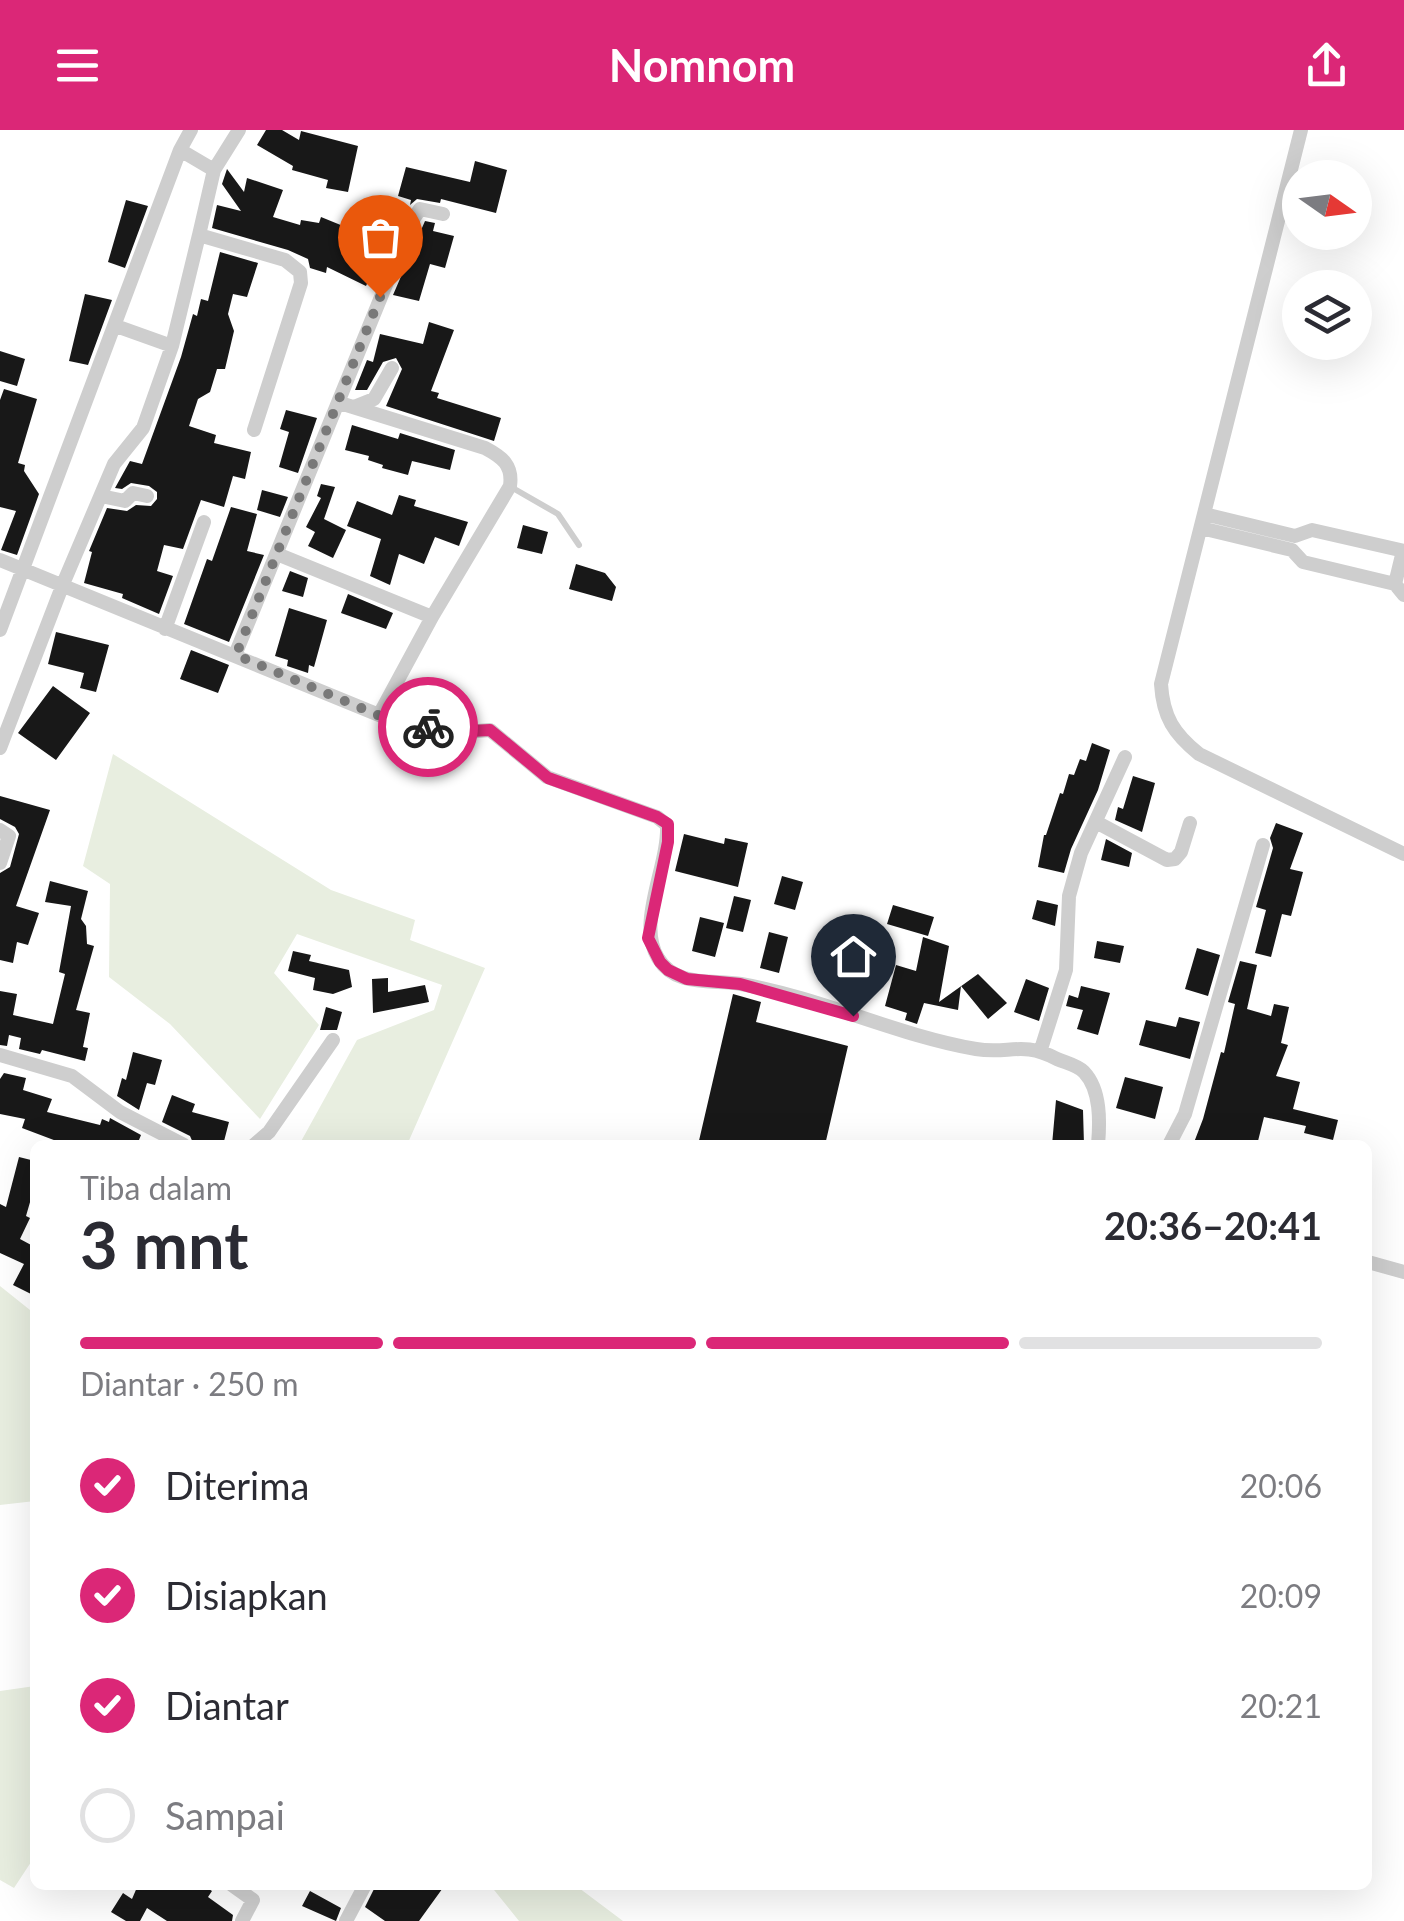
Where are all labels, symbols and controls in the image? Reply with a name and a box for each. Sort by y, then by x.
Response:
icon: menu [50,38,105,93]
text: Nomnom [609,38,795,92]
icon: share [1299,38,1354,93]
north arrow [1282,160,1372,250]
map controls [1282,160,1372,360]
pin [338,195,423,298]
icon: bag [353,210,408,265]
button: layers [1282,270,1372,360]
courier [378,677,478,777]
icon: bike [401,700,456,755]
pin [811,914,896,1017]
icon: home [826,929,881,984]
text: Tiba dalam [80,1168,232,1207]
text: 20:36–20:41 [1104,1202,1322,1248]
text: 3 mnt [80,1205,248,1283]
text: Diantar · 250 m [80,1364,298,1403]
icon: check [80,1458,135,1513]
text: Diterima [165,1462,309,1508]
text: 20:06 [1240,1466,1322,1505]
icon: check [80,1568,135,1623]
text: Disiapkan [165,1572,328,1618]
text: 20:09 [1240,1576,1322,1615]
icon: check [80,1678,135,1733]
text: Diantar [165,1682,289,1728]
text: 20:21 [1240,1686,1322,1725]
text: Sampai [165,1792,285,1838]

